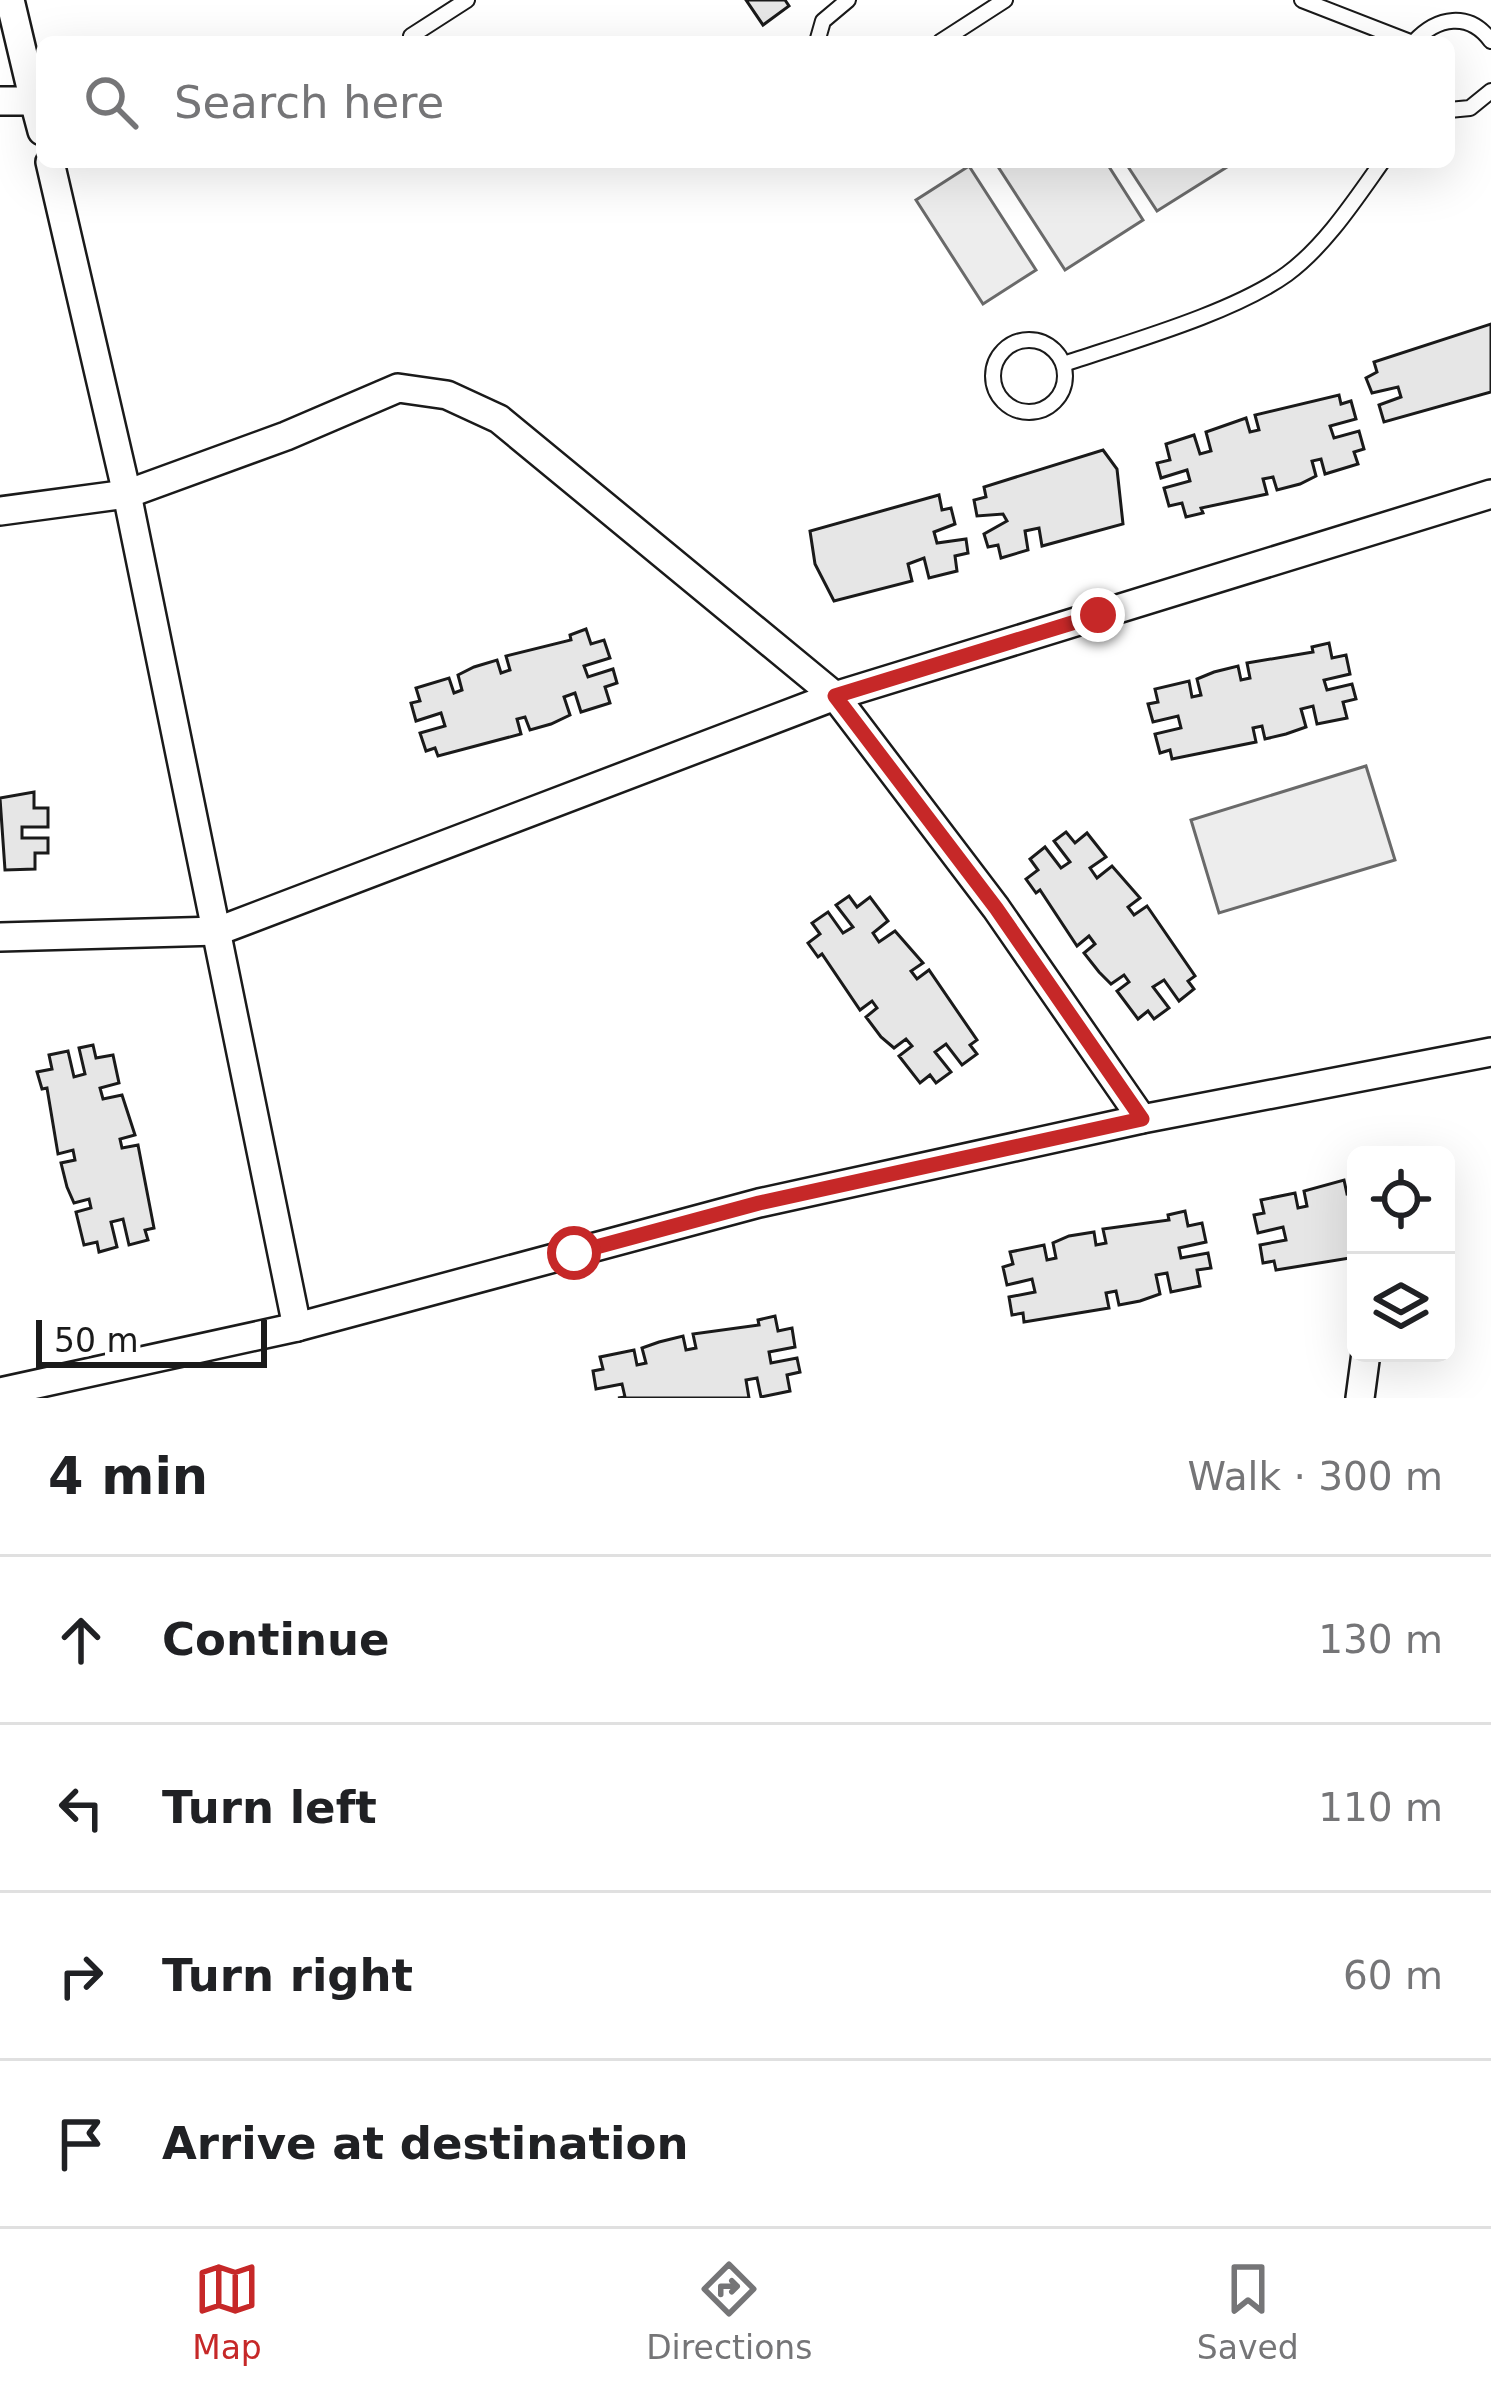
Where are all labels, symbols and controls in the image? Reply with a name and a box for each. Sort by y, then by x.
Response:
search box [36,36,1455,168]
icon: search [78,69,144,135]
text: Search here [174,76,444,129]
route end [1071,588,1125,642]
map controls [1347,1146,1455,1362]
button: locate [1347,1146,1455,1254]
route start [547,1226,601,1280]
button: layers [1347,1254,1455,1362]
scale bar [36,1314,267,1367]
text: 50 m [54,1321,139,1360]
text: 4 min [48,1447,208,1506]
text: Walk · 300 m [1188,1454,1443,1499]
icon: ahead [48,1607,114,1673]
text: Continue [162,1613,390,1666]
text: 130 m [1318,1617,1443,1662]
icon: left [48,1775,114,1841]
text: Turn left [162,1781,377,1834]
text: 110 m [1318,1785,1443,1830]
icon: right [48,1943,114,2009]
text: Turn right [162,1949,413,2002]
text: 60 m [1343,1953,1443,1998]
icon: arrive [48,2111,114,2177]
text: Arrive at destination [162,2117,688,2170]
tab: Map [192,2256,262,2367]
tab: Directions [646,2256,812,2367]
tab: Saved [1197,2256,1299,2367]

